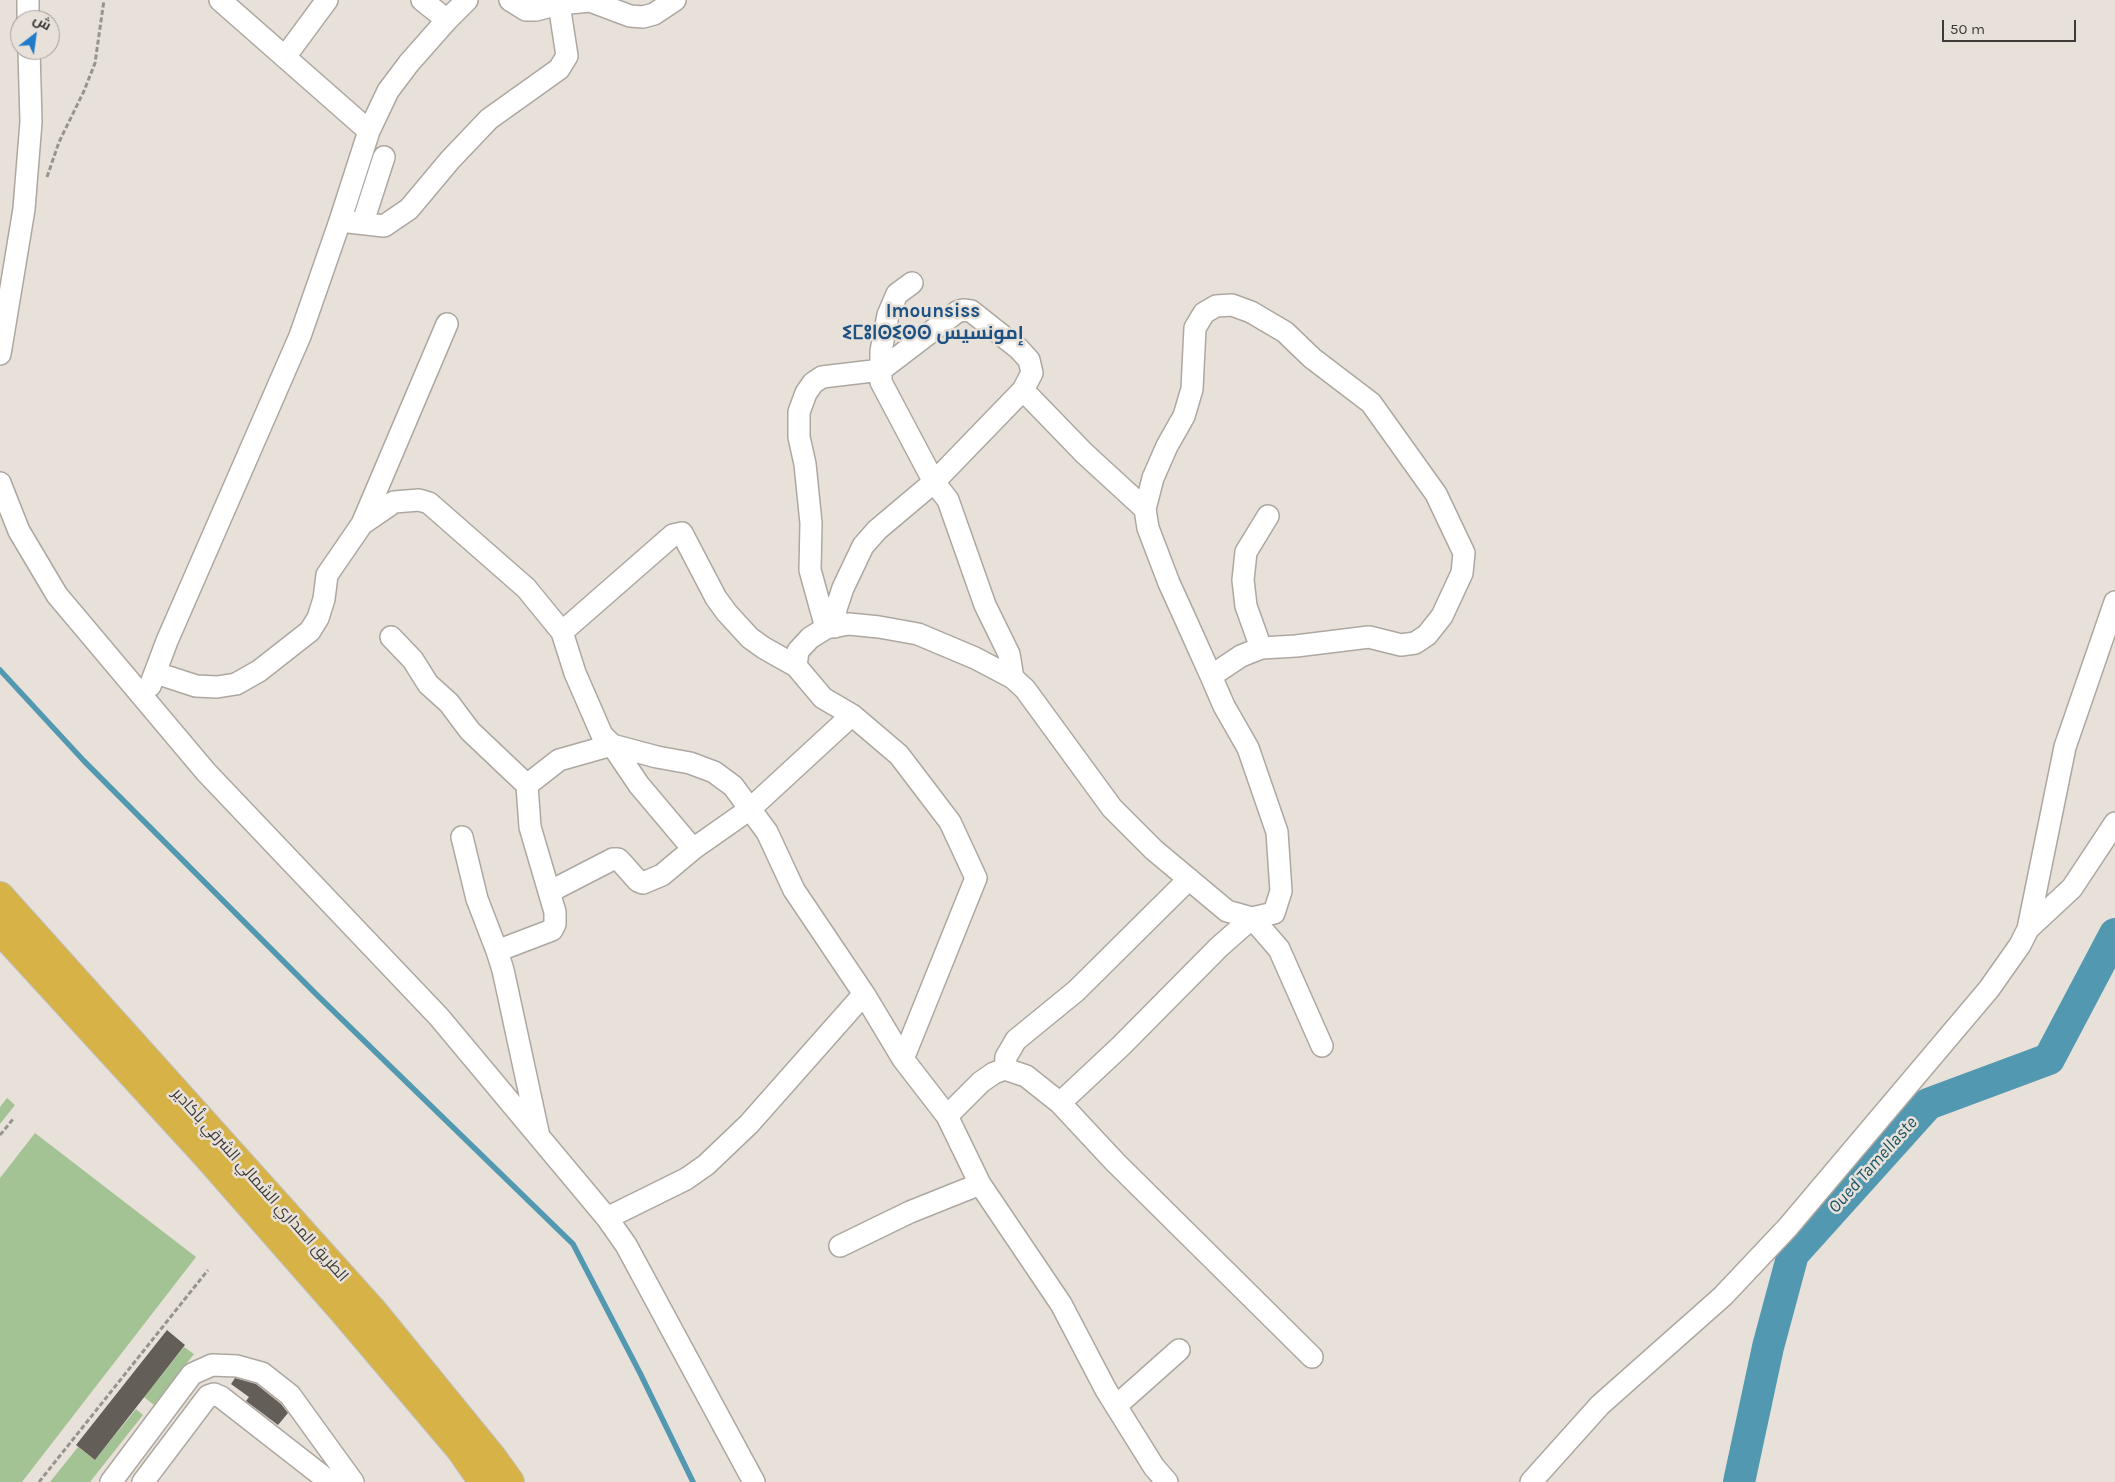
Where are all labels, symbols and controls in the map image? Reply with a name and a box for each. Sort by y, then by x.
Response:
north arrow [10,10,60,60]
scale bar [1945,10,2079,42]
text: ش [30,11,54,34]
text: 50 m [1950,20,1985,38]
district label: Imounsiss ⵉⵎⵓⵏⵙⵉⵙⵙ إمونسيس [842,301,1024,345]
street label: الطريق المداري الشمالي الشرقي بأكادير [168,1084,352,1286]
water label: Oued Tamellaste [1824,1112,1922,1218]

